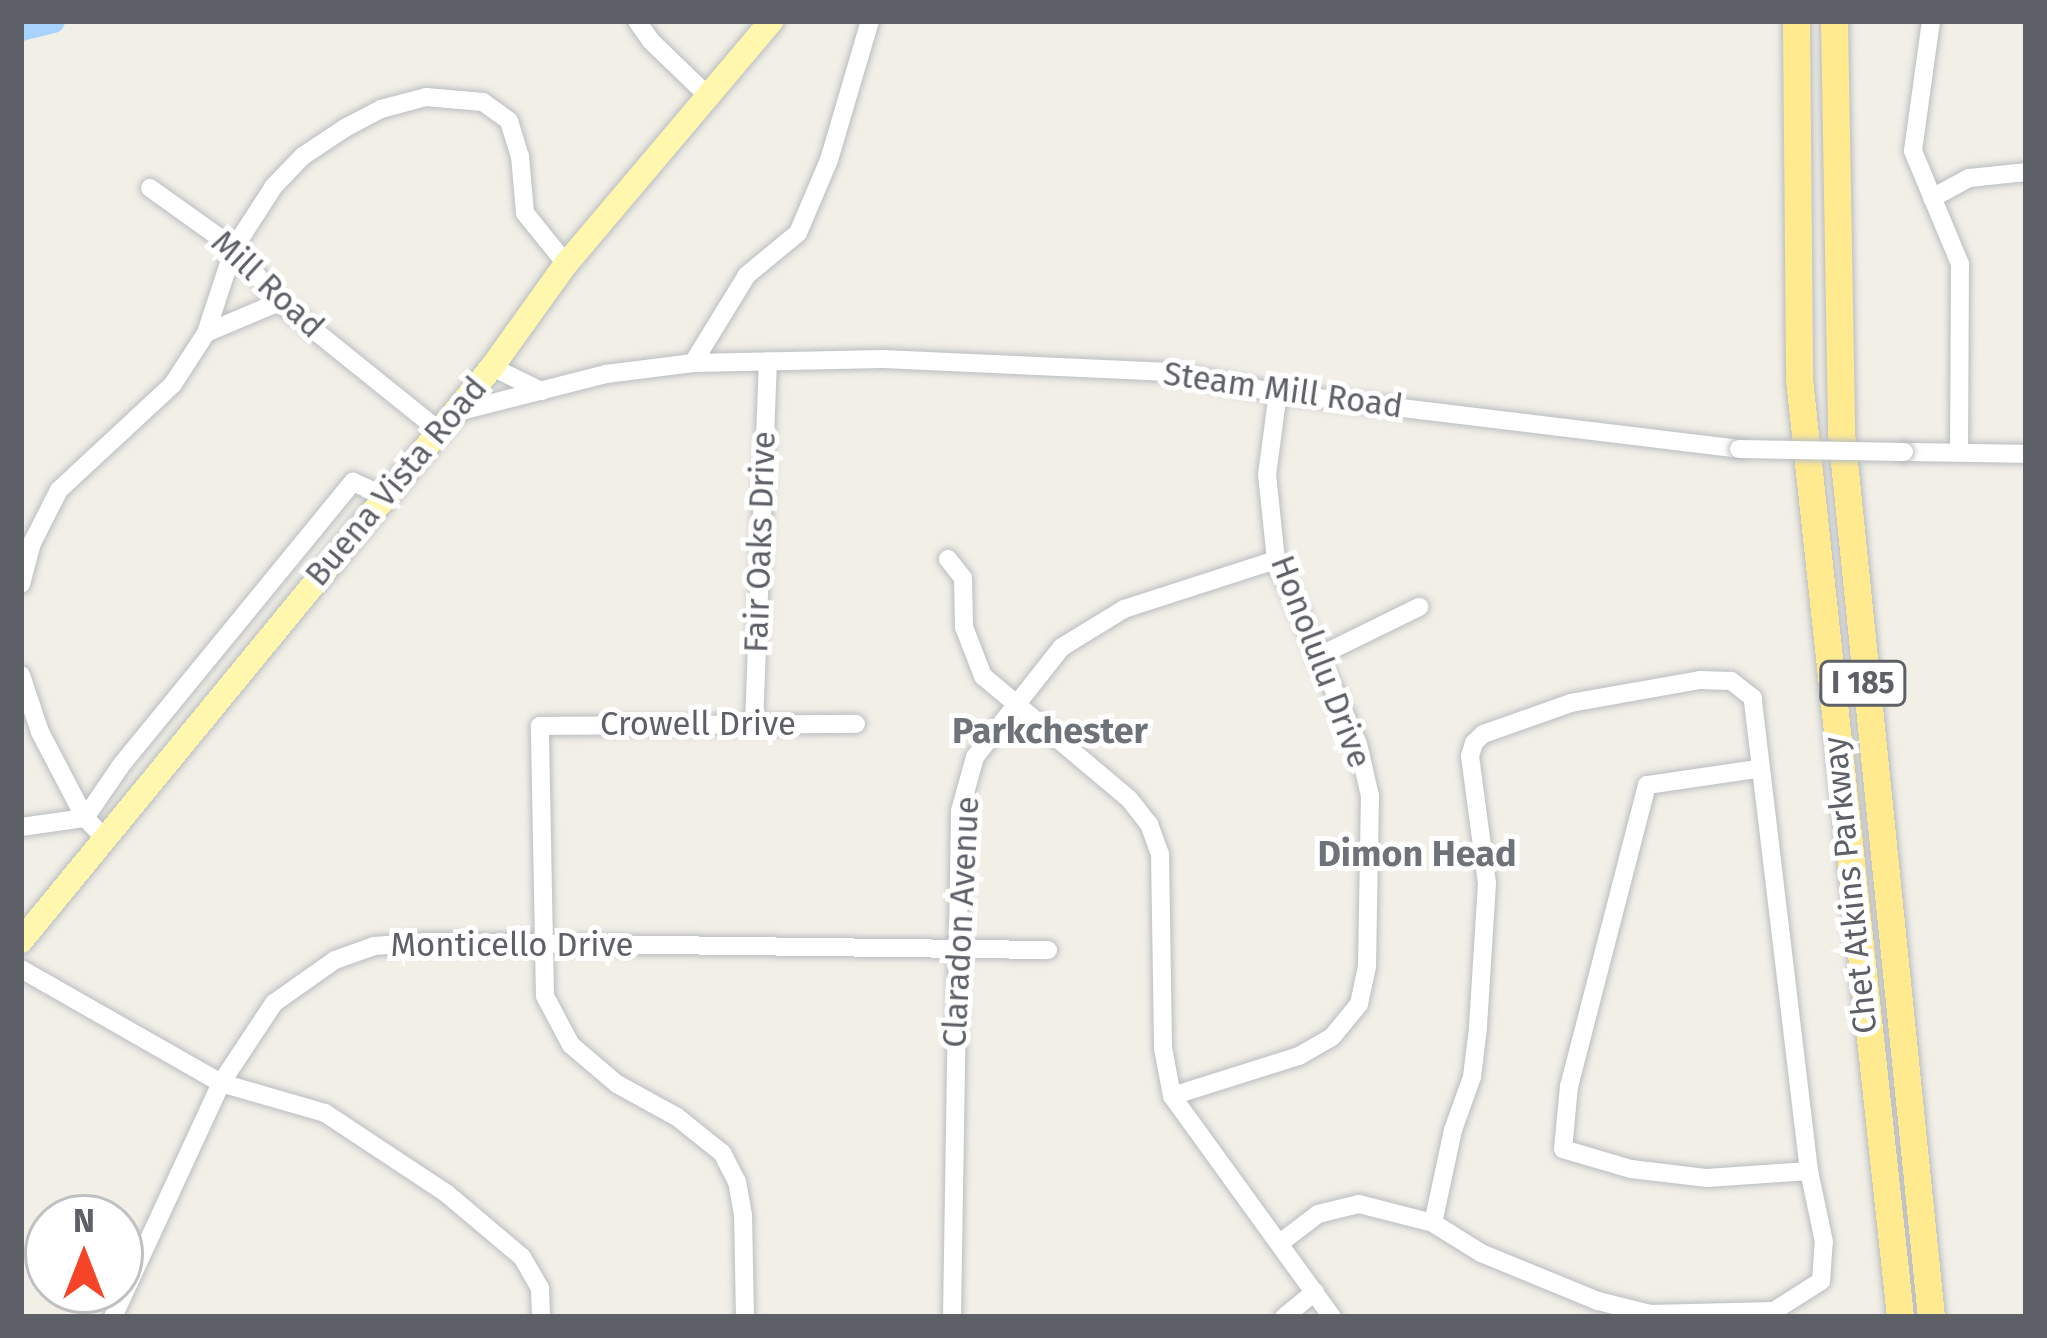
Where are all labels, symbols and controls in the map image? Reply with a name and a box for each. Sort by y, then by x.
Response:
street label: Mill Road [203,223,331,347]
street label: Steam Mill Road [1161,355,1405,427]
street label: Buena Vista Road [298,369,496,595]
street label: Fair Oaks Drive [737,431,785,653]
street label: Honolulu Drive [1261,550,1379,774]
road number: I 185 [1818,659,1908,707]
street label: Crowell Drive [600,705,796,745]
district label: Parkchester [952,710,1148,754]
street label: Chet Atkins Parkway [1816,734,1886,1036]
street label: Claradon Avenue [936,795,988,1049]
district label: Dimon Head [1317,833,1517,877]
street label: Monticello Drive [390,926,634,966]
north arrow [24,1194,144,1314]
text: N [73,1201,95,1241]

